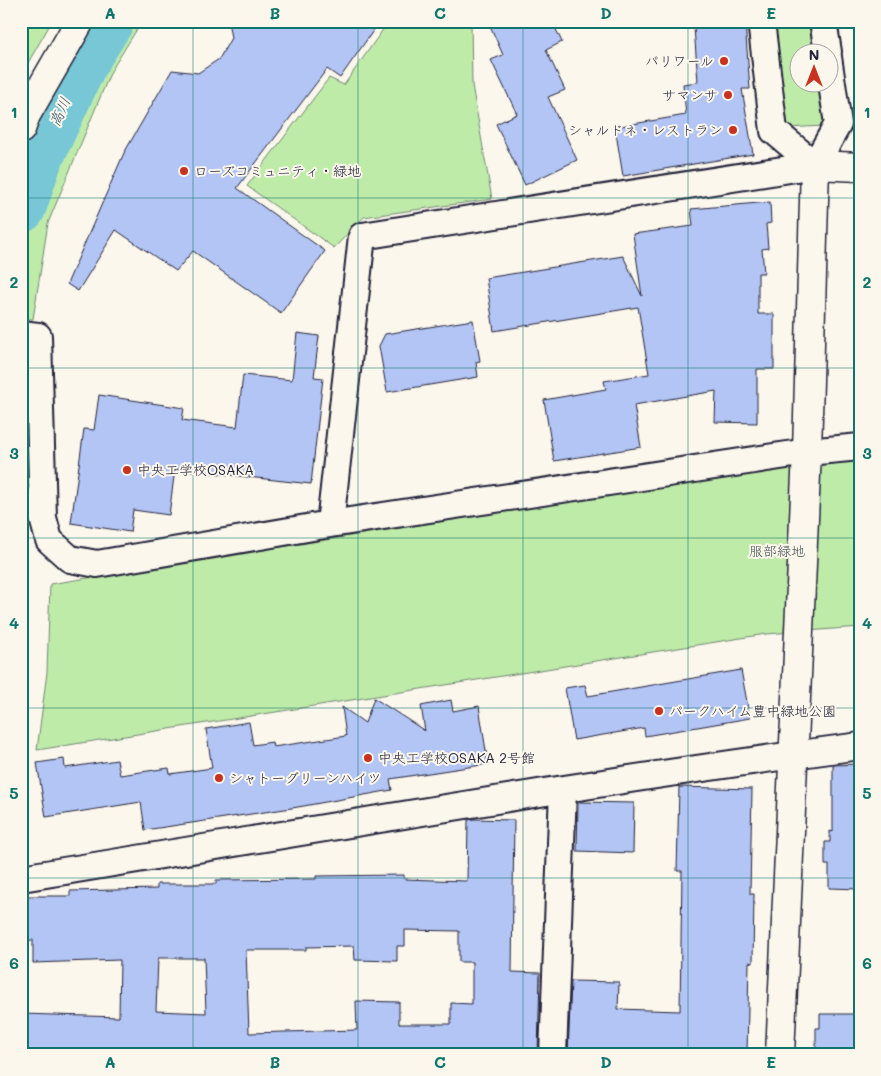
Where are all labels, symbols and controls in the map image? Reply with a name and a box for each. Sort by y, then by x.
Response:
text: A [104,2,116,23]
text: B [270,2,280,23]
text: C [434,2,446,23]
text: D [600,2,612,23]
text: E [766,2,776,23]
north arrow [788,42,838,92]
text: N [809,45,819,64]
place label: パリワール [645,51,714,70]
marker: パリワール [718,55,730,67]
place label: サマンサ [662,85,718,104]
marker: サマンサ [722,89,734,101]
water label: 高川 [44,94,74,129]
text: 1 [10,101,18,122]
text: 1 [863,101,871,122]
place label: シャルドネ・レストラン [568,120,723,139]
marker: シャルドネ・レストラン [727,124,739,136]
place label: ローズコミュニティ・緑地 [194,161,361,180]
marker: ローズコミュニティ・緑地 [178,165,190,177]
text: 2 [10,271,19,292]
text: 2 [863,271,872,292]
text: 3 [9,442,19,463]
text: 3 [862,442,872,463]
place label: 中央工学校OSAKA [137,460,254,479]
marker: 中央工学校OSAKA [121,464,133,476]
park label: 服部緑地 [749,541,805,560]
text: 4 [9,612,19,633]
text: 4 [862,612,872,633]
place label: パークハイム豊中緑地公園 [669,701,836,720]
marker: パークハイム豊中緑地公園 [653,705,665,717]
place label: 中央工学校OSAKA 2号館 [378,748,535,767]
marker: 中央工学校OSAKA 2号館 [362,752,374,764]
place label: シャトーグリーンハイツ [229,768,381,787]
marker: シャトーグリーンハイツ [213,772,225,784]
text: 5 [9,782,19,803]
text: 5 [862,782,872,803]
text: 6 [9,952,19,973]
text: 6 [862,952,872,973]
text: A [104,1051,116,1072]
text: B [270,1051,280,1072]
text: C [434,1051,446,1072]
text: D [600,1051,612,1072]
text: E [766,1051,776,1072]

